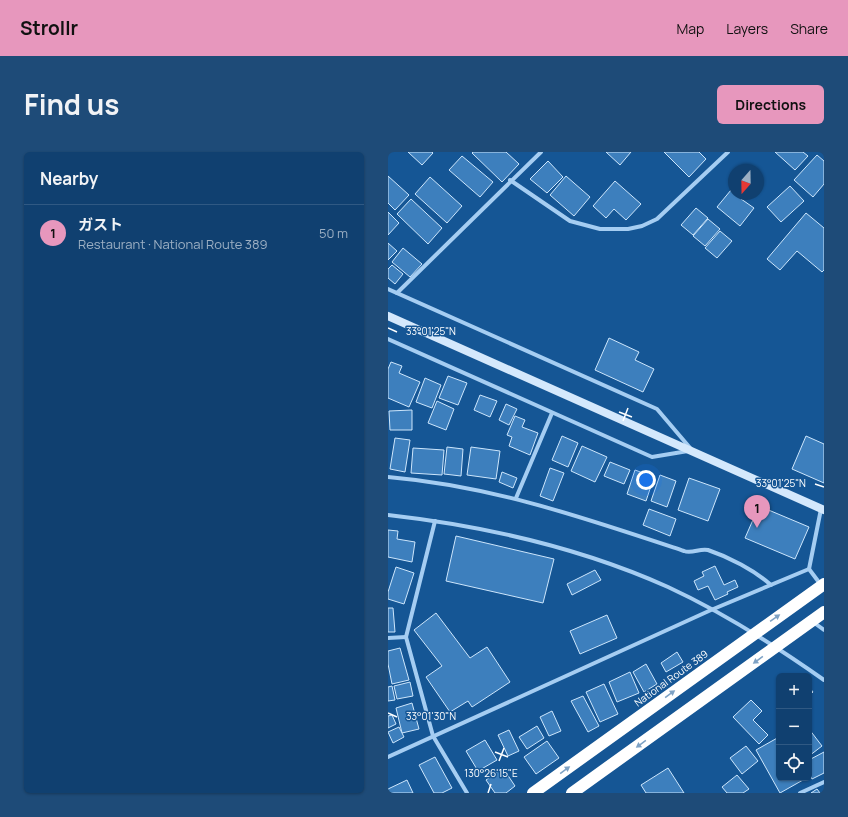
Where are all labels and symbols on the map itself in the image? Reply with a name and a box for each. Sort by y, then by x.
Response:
north arrow [728,164,764,200]
text: 33°01'25"N [406,324,456,338]
your location [636,470,656,490]
text: 33°01'25"N [756,476,806,490]
pin: 1 [744,495,770,528]
one-way arrow [770,614,781,622]
street label: National Route 389 [631,647,711,709]
one-way arrow [753,656,764,664]
one-way arrow [665,690,675,698]
text: 33°01'30"N [406,709,456,723]
one-way arrow [636,739,646,747]
text: 130°26'15"E [464,766,518,780]
one-way arrow [559,766,570,774]

